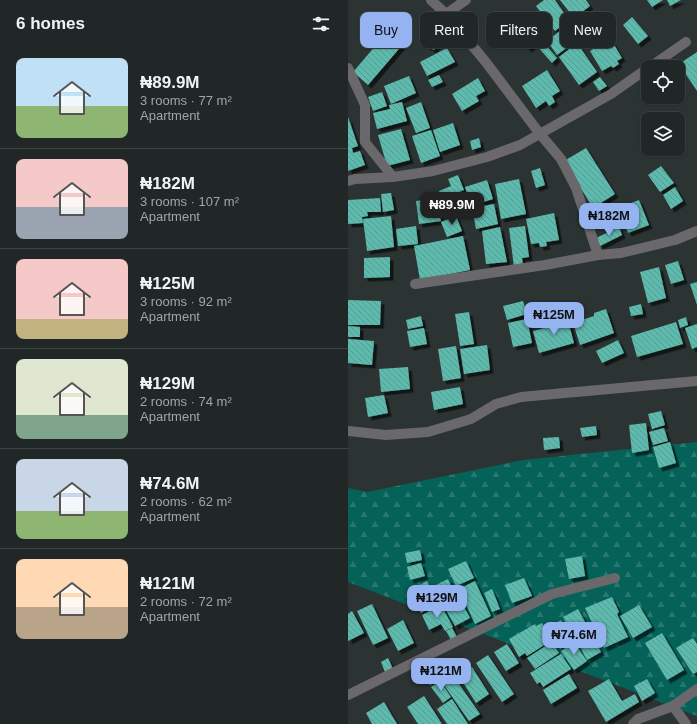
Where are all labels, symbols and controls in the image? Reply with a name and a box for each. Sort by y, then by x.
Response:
chip: Buy [360,12,412,48]
chip: Rent [420,12,478,48]
chip: Filters [486,12,552,48]
chip: New [560,12,616,48]
icon: filters [310,13,332,35]
text: 6 homes [16,14,85,33]
map controls [641,60,685,156]
button: locate [641,60,685,104]
text: ₦89.9M [140,73,200,92]
icon: home [48,74,96,122]
text: 3 rooms · 77 m² [140,93,232,108]
text: Apartment [140,108,200,123]
button: layers [641,112,685,156]
text: ₦182M [140,174,195,193]
icon: home [48,175,96,223]
pin: ₦89.9M [419,192,485,226]
text: 3 rooms · 107 m² [140,194,239,209]
text: ₦89.9M [429,197,475,212]
pin: ₦182M [581,203,637,237]
text: ₦182M [588,208,630,223]
text: Apartment [140,209,200,224]
text: ₦125M [140,274,195,293]
icon: home [48,275,96,323]
text: 3 rooms · 92 m² [140,294,232,309]
pin: ₦125M [526,302,582,336]
text: ₦125M [533,307,575,322]
text: Apartment [140,309,200,324]
text: ₦129M [140,374,195,393]
icon: home [48,375,96,423]
text: 2 rooms · 74 m² [140,394,232,409]
text: Apartment [140,409,200,424]
text: ₦74.6M [140,474,200,493]
icon: home [48,475,96,523]
text: 2 rooms · 62 m² [140,494,232,509]
text: Apartment [140,509,200,524]
text: ₦121M [140,574,195,593]
icon: home [48,575,96,623]
pin: ₦129M [409,585,465,619]
text: ₦129M [416,590,458,605]
text: 2 rooms · 72 m² [140,594,232,609]
text: Apartment [140,609,200,624]
pin: ₦74.6M [541,622,607,656]
text: ₦74.6M [551,627,597,642]
pin: ₦121M [413,658,469,692]
text: ₦121M [420,663,462,678]

